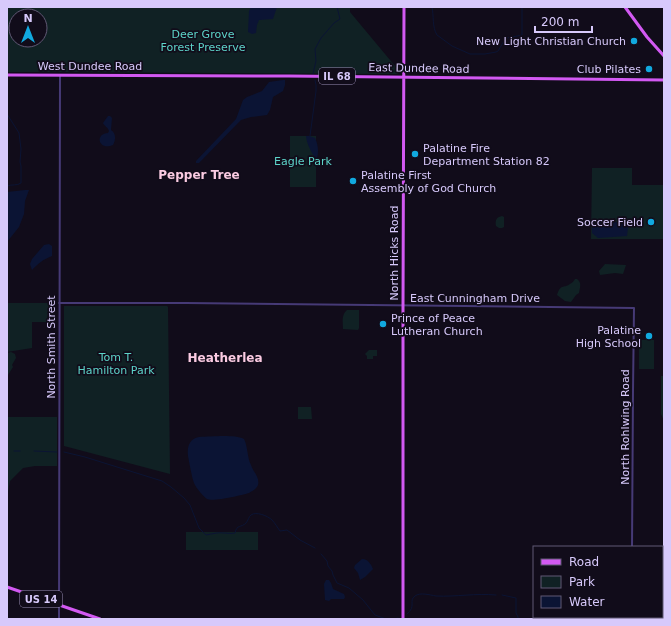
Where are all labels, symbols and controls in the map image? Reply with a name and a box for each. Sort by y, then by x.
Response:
north arrow [8,8,48,48]
scale bar [535,8,592,34]
text: N [23,12,33,25]
text: 200 m [541,15,579,29]
park label: Deer Grove Forest Preserve [160,28,246,54]
place label: New Light Christian Church [476,35,626,48]
marker: New Light Christian Church [629,36,639,46]
street label: West Dundee Road [38,60,142,73]
street label: East Dundee Road [368,61,470,76]
place label: Club Pilates [577,63,641,76]
marker: Club Pilates [644,64,654,74]
road number: IL 68 [319,68,355,84]
place label: Palatine Fire Department Station 82 [423,142,550,168]
marker: Palatine Fire Department Station 82 [410,149,420,159]
park label: Eagle Park [274,155,333,168]
district label: Pepper Tree [158,168,240,182]
place label: Palatine First Assembly of God Church [361,169,496,195]
marker: Palatine First Assembly of God Church [348,176,358,186]
street label: North Hicks Road [388,206,401,300]
place label: Soccer Field [577,216,643,229]
marker: Soccer Field [646,217,656,227]
street label: East Cunningham Drive [410,292,540,305]
street label: North Smith Street [45,295,58,399]
place label: Prince of Peace Lutheran Church [391,312,483,338]
marker: Prince of Peace Lutheran Church [378,319,388,329]
place label: Palatine High School [576,324,641,350]
marker: Palatine High School [644,331,654,341]
park label: Tom T. Hamilton Park [77,351,155,377]
district label: Heatherlea [188,351,262,365]
street label: North Rohlwing Road [619,369,632,485]
legend [533,546,663,618]
text: Road [569,555,599,569]
text: Park [569,575,595,589]
road number: US 14 [20,591,62,607]
text: Water [569,595,605,609]

